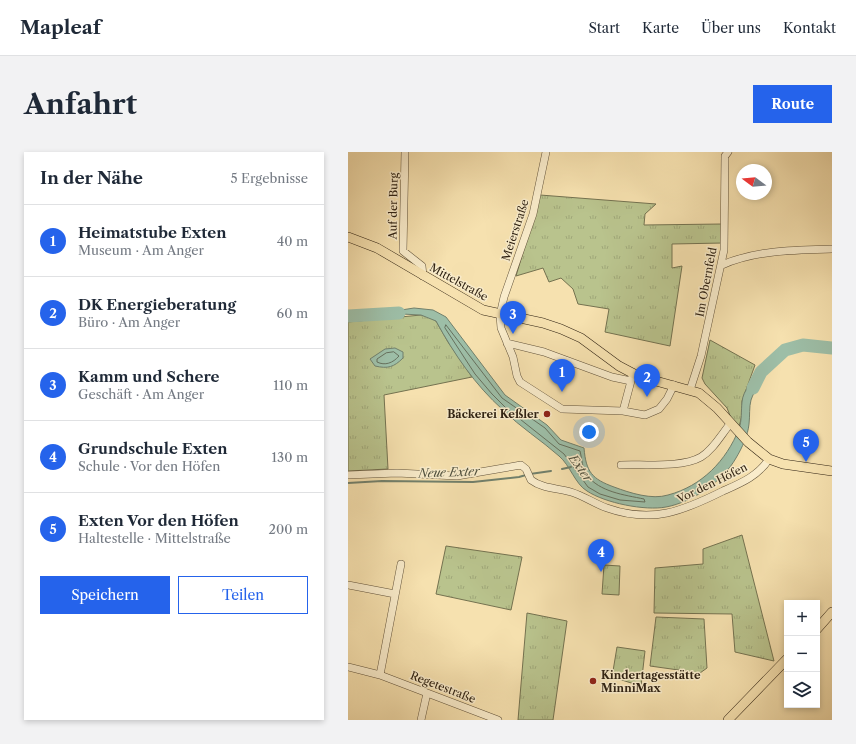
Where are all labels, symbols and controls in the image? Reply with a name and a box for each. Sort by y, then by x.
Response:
text: Mapleaf [20,16,101,39]
text: Start [588,19,620,37]
text: Karte [642,19,679,37]
text: Über uns [701,19,761,37]
text: Kontakt [783,19,836,37]
button: Route [753,85,832,123]
text: Anfahrt [24,87,137,121]
north arrow [736,164,772,200]
text: In der Nähe [40,168,143,188]
text: 5 Ergebnisse [230,170,308,186]
street label: Auf der Burg [385,172,401,240]
street label: Meierstraße [498,197,532,263]
text: Heimatstube Exten [78,223,227,242]
text: 1 [50,233,56,249]
text: 40 m [277,233,308,249]
text: Museum · Am Anger [78,242,204,258]
street label: Im Obernfeld [692,246,720,318]
street label: Mittelstraße [427,260,491,304]
text: DK Energieberatung [78,295,236,314]
pin: 3 [500,301,526,334]
text: 2 [49,305,57,321]
text: 60 m [277,305,308,321]
text: Büro · Am Anger [78,314,180,330]
pin: 1 [549,359,575,392]
pin: 2 [634,364,660,397]
text: Kamm und Schere [78,367,220,386]
text: 3 [49,377,57,393]
text: 110 m [273,377,308,393]
text: Geschäft · Am Anger [78,386,204,402]
place label: Bäckerei Keßler [447,407,540,421]
marker: Bäckerei Keßler [542,409,552,419]
your location [579,422,599,442]
pin: 5 [793,429,819,462]
text: Grundschule Exten [78,439,228,458]
text: 4 [49,449,57,465]
text: 130 m [272,449,308,465]
water label: Exter [565,450,597,486]
text: Schule · Vor den Höfen [78,458,220,474]
street label: Vor den Höfen [674,460,750,506]
water label: Neue Exter [417,463,481,481]
text: Exten Vor den Höfen [78,511,239,530]
text: 5 [49,521,57,537]
text: 200 m [268,521,308,537]
text: Haltestelle · Mittelstraße [78,530,231,546]
pin: 4 [588,539,614,572]
button: Speichern [40,576,170,614]
button: Teilen [178,576,308,614]
map controls [784,600,820,708]
button: + [784,600,820,636]
button: − [784,636,820,672]
street label: Regetestraße [408,668,478,706]
place label: Kindertagesstätte MinniMax [601,668,701,695]
button: layers [784,672,820,708]
marker: Kindertagesstätte MinniMax [588,676,598,686]

